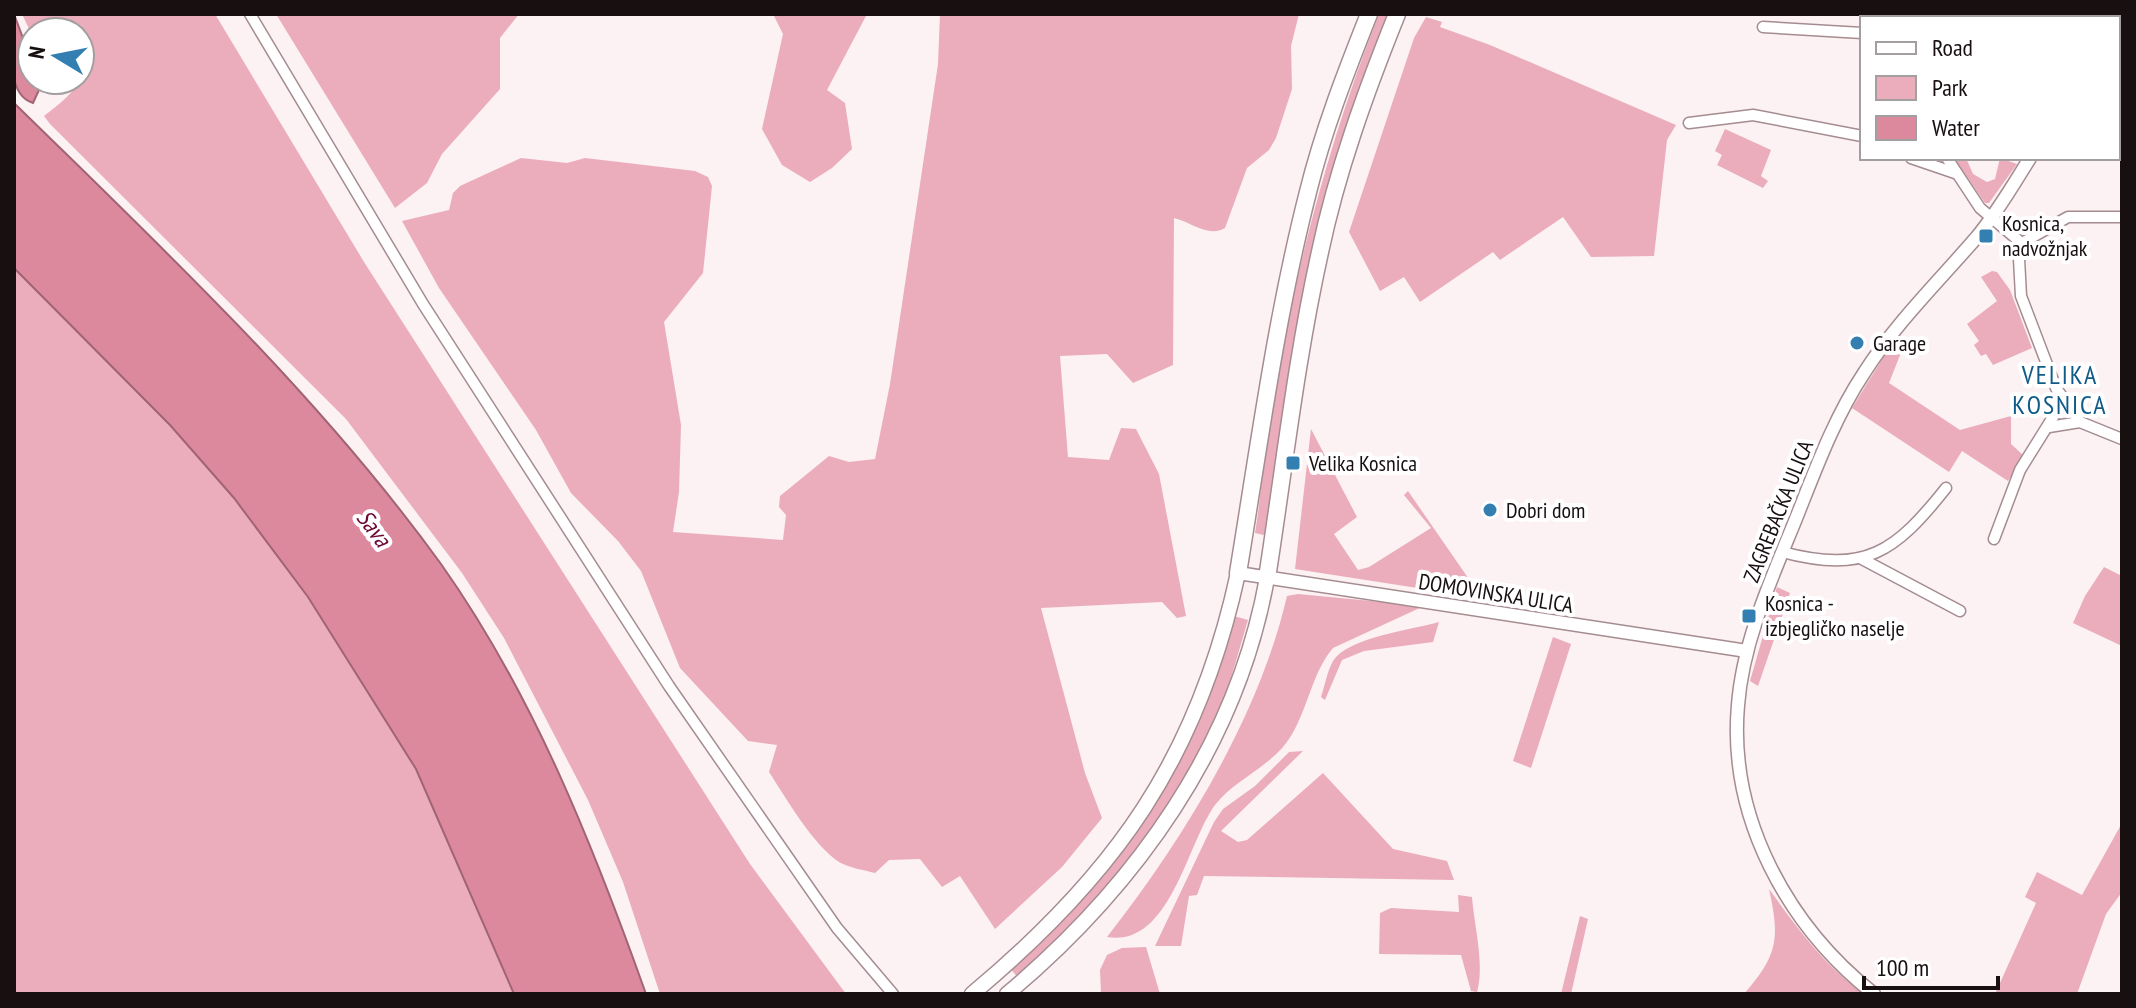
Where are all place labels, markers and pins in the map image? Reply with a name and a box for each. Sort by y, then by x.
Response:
place label: Kosnica, nadvožnjak [2002,209,2088,262]
marker: Kosnica, nadvožnjak [1977,227,1995,245]
place label: Garage [1873,329,1926,357]
marker: Garage [1848,334,1866,352]
place label: Velika Kosnica [1308,449,1417,477]
marker: Velika Kosnica [1284,454,1302,472]
place label: Dobri dom [1506,496,1585,524]
marker: Dobri dom [1481,501,1499,519]
place label: Kosnica - izbjegličko naselje [1765,589,1905,642]
marker: Kosnica - izbjegličko naselje [1740,607,1758,625]

